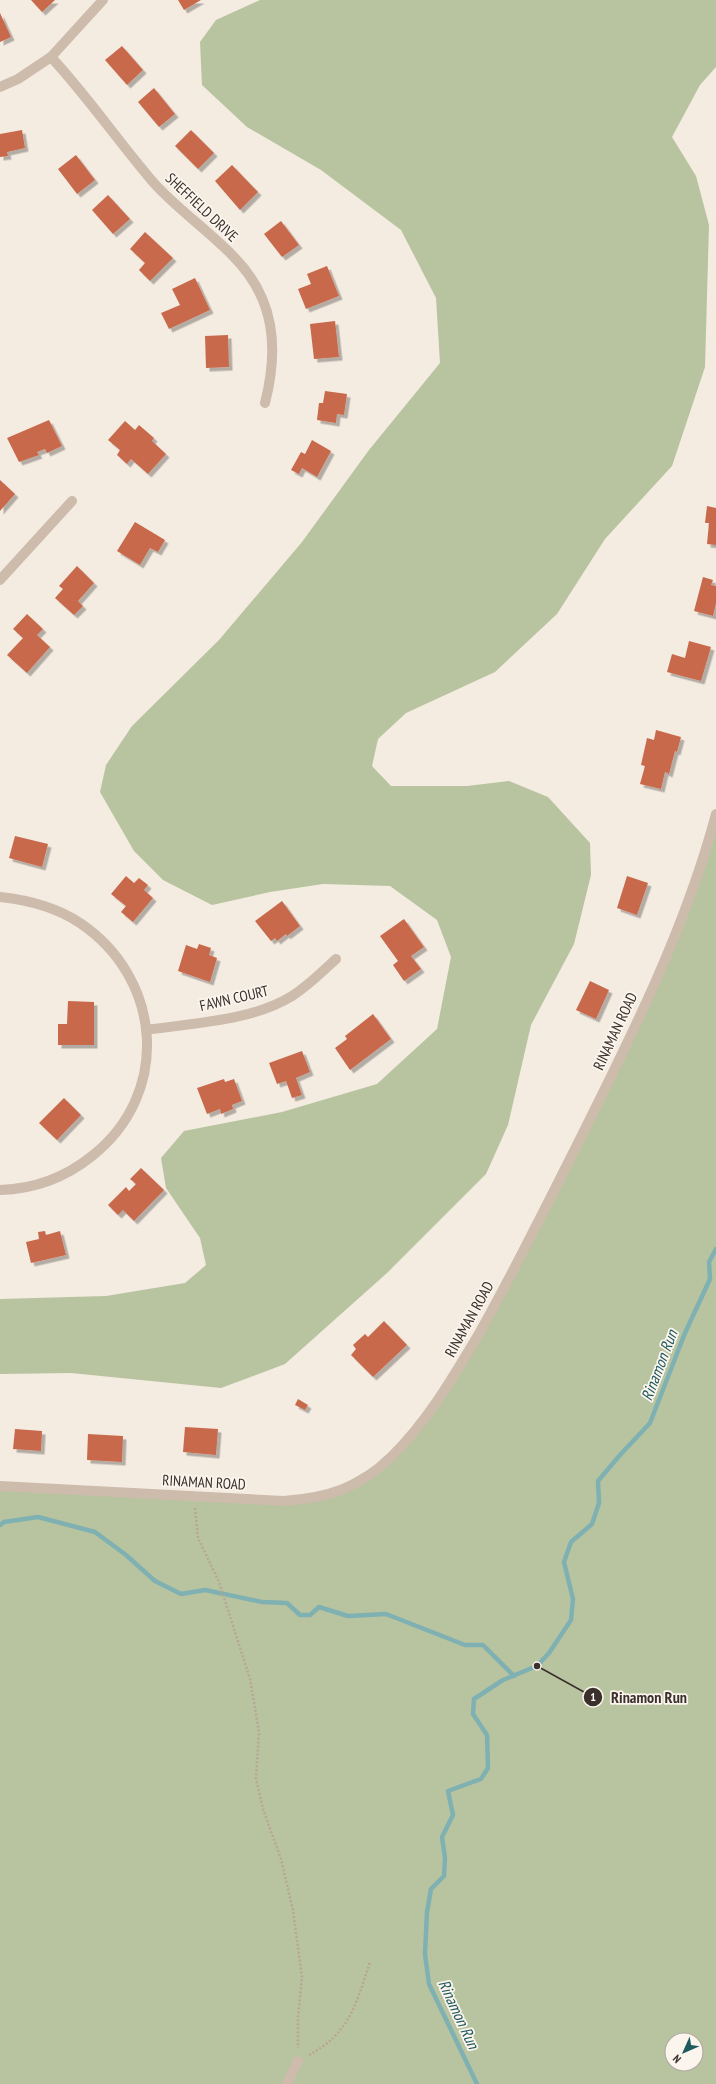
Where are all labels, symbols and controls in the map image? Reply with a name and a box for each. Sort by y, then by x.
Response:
street label: SHEFFIELD DRIVE [162,169,242,245]
street label: FAWN COURT [198,981,271,1015]
street label: RINAMAN ROAD [589,989,641,1073]
street label: RINAMAN ROAD [440,1278,498,1360]
water label: Rinamon Run [636,1326,682,1403]
street label: RINAMAN ROAD [162,1470,246,1494]
callout: Rinamon Run [583,1683,695,1711]
text: Rinamon Run [611,1687,687,1707]
text: 1 [590,1689,596,1704]
water label: Rinamon Run [434,1976,484,2053]
north arrow [664,2032,704,2072]
text: N [670,2052,684,2066]

